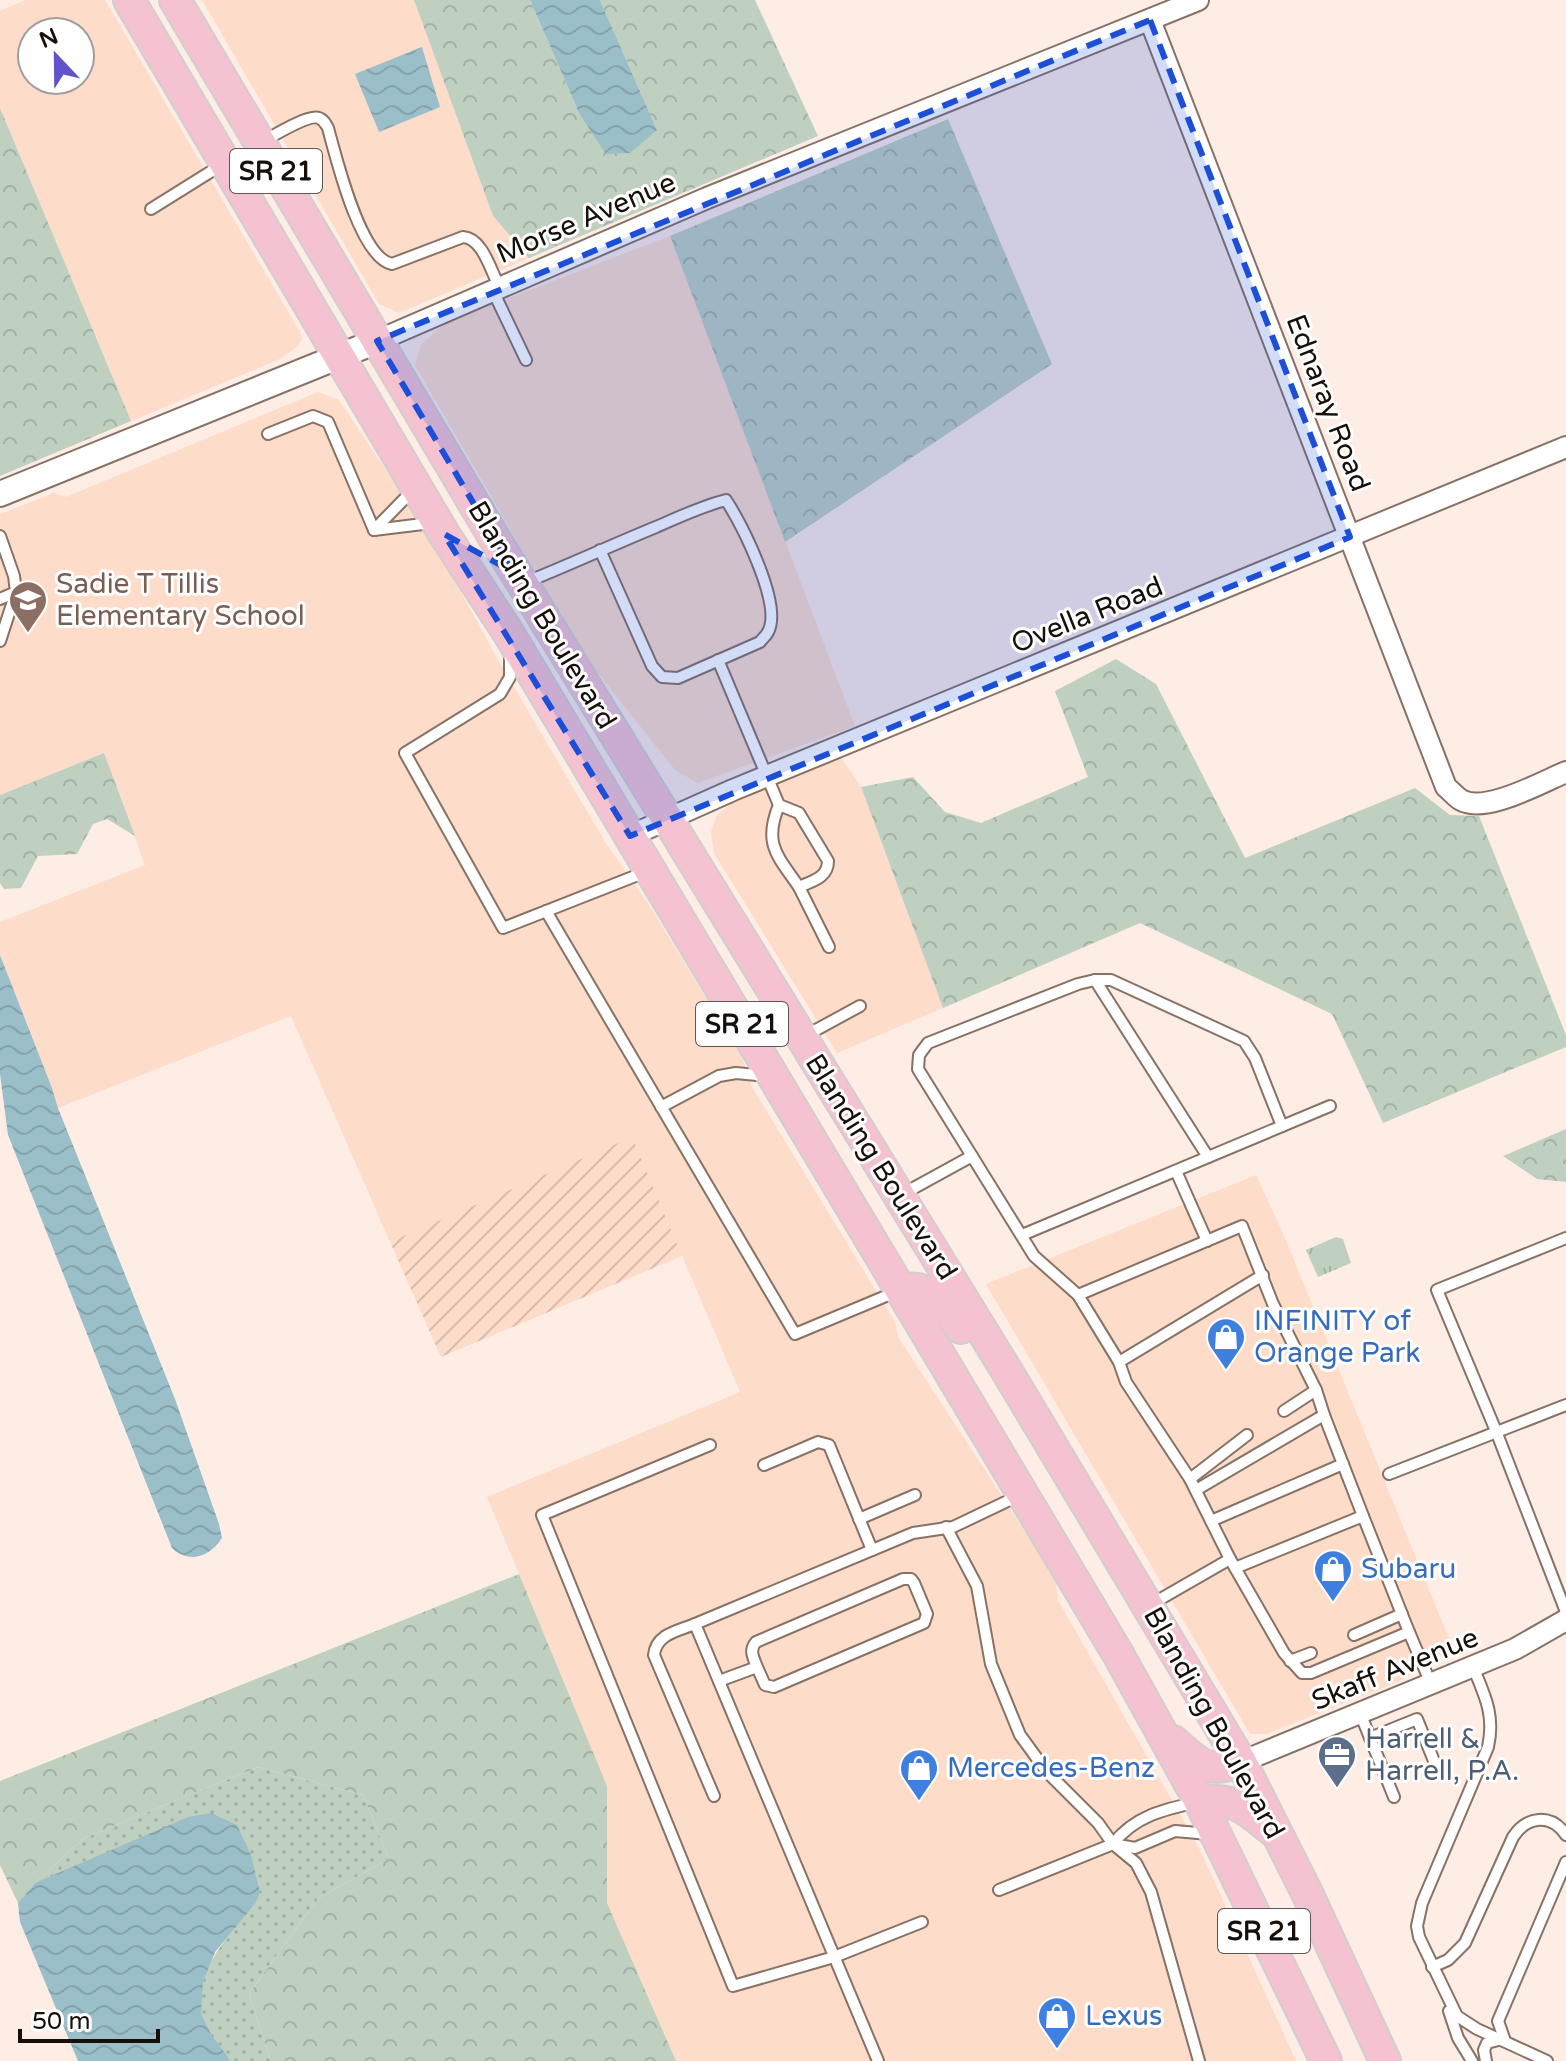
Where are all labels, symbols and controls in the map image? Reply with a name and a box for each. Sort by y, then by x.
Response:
north arrow [16,16,96,96]
text: N [36,23,62,54]
road number: SR 21 [230,149,322,193]
street label: Morse Avenue [491,165,681,271]
street label: Ednaray Road [1279,310,1377,496]
street label: Blanding Boulevard [460,495,624,735]
place label: Sadie T Tillis Elementary School [56,567,305,633]
street label: Ovella Road [1006,569,1168,661]
school or university icon: Sadie T Tillis Elementary School [7,579,49,634]
road number: SR 21 [696,1002,788,1046]
street label: Blanding Boulevard [798,1048,964,1286]
place label: INFINITY of Orange Park [1254,1304,1421,1370]
shop icon: INFINITY of Orange Park [1205,1316,1247,1371]
shop icon: Subaru [1312,1548,1354,1603]
place label: Subaru [1361,1552,1456,1586]
street label: Blanding Boulevard [1136,1601,1292,1845]
street label: Skaff Avenue [1307,1620,1483,1718]
place label: Harrell & Harrell, P.A. [1365,1722,1519,1788]
office icon: Harrell & Harrell, P.A. [1316,1734,1358,1789]
shop icon: Mercedes-Benz [898,1747,940,1802]
place label: Mercedes-Benz [947,1751,1155,1785]
road number: SR 21 [1218,1909,1310,1953]
scale bar [20,1993,158,2043]
shop icon: Lexus [1036,1995,1078,2050]
place label: Lexus [1085,1999,1162,2033]
text: 50 m [32,2007,90,2036]

